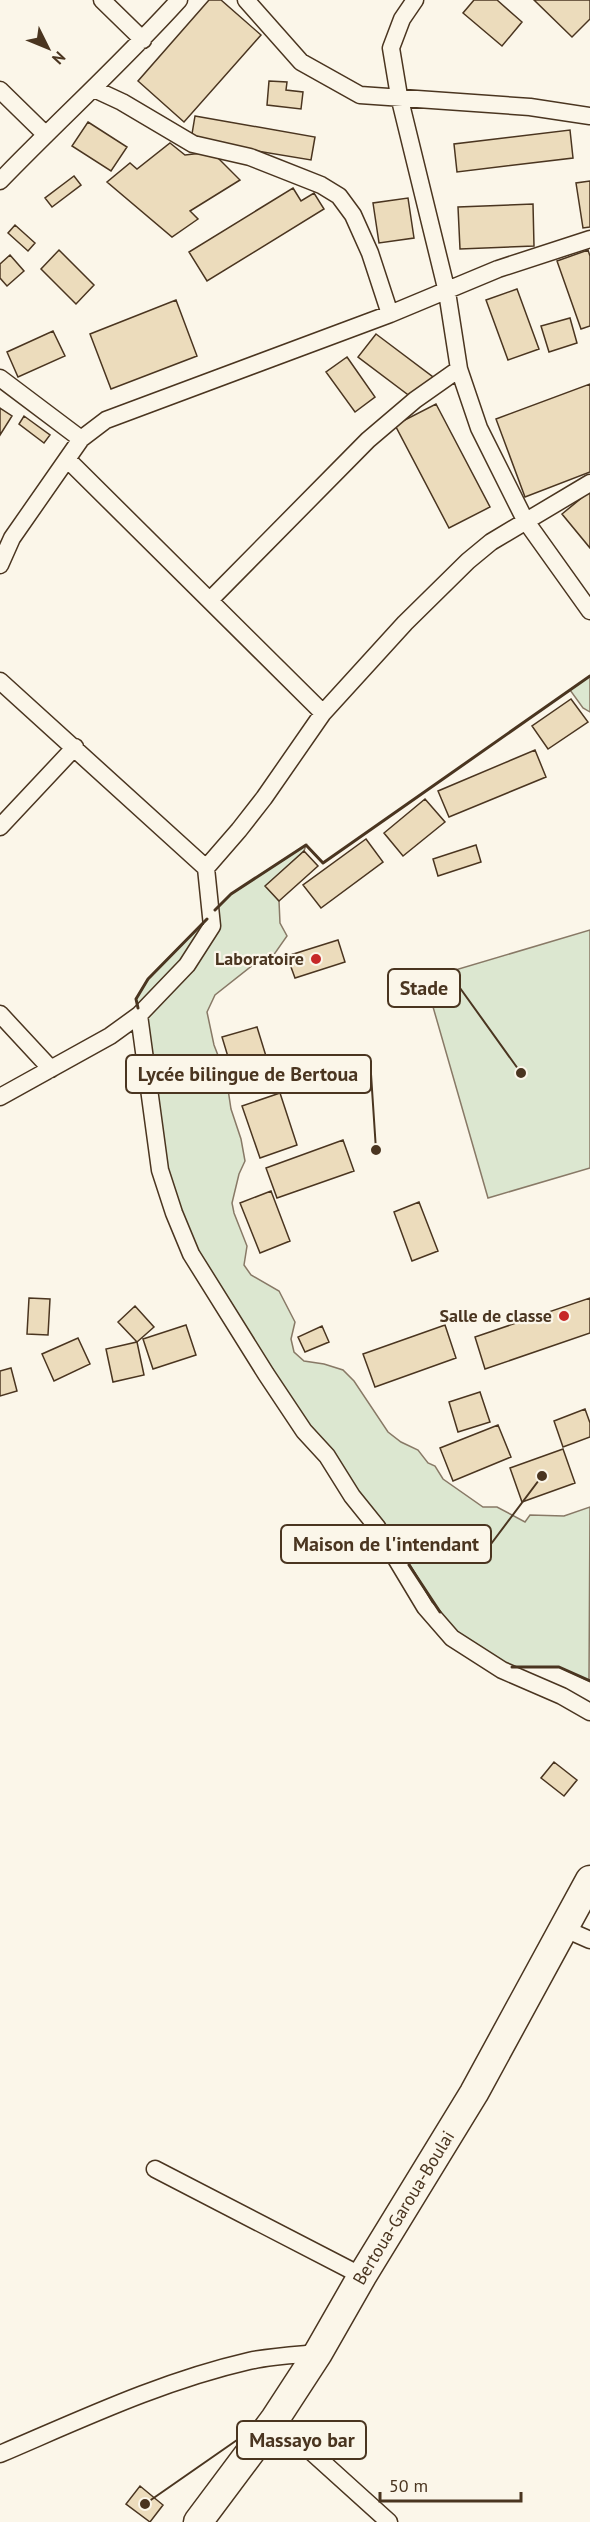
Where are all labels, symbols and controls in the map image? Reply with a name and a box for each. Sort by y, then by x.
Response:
north arrow [18,18,78,78]
text: N [48,48,70,69]
place label: Laboratoire [215,947,304,970]
marker: Laboratoire [309,952,323,966]
callout: Stade [388,969,460,1007]
text: Stade [400,975,448,1001]
callout: Lycée bilingue de Bertoua [126,1055,371,1093]
text: Lycée bilingue de Bertoua [138,1061,358,1087]
place label: Salle de classe [440,1304,552,1327]
marker: Salle de classe [557,1309,571,1323]
callout: Maison de l'intendant [281,1525,491,1563]
text: Maison de l'intendant [293,1531,479,1557]
street label: Bertoua-Garoua-Boulai [347,2126,459,2289]
callout: Massayo bar [237,2421,366,2459]
text: Massayo bar [249,2427,355,2453]
scale bar [380,2465,521,2503]
text: 50 m [389,2474,428,2497]

